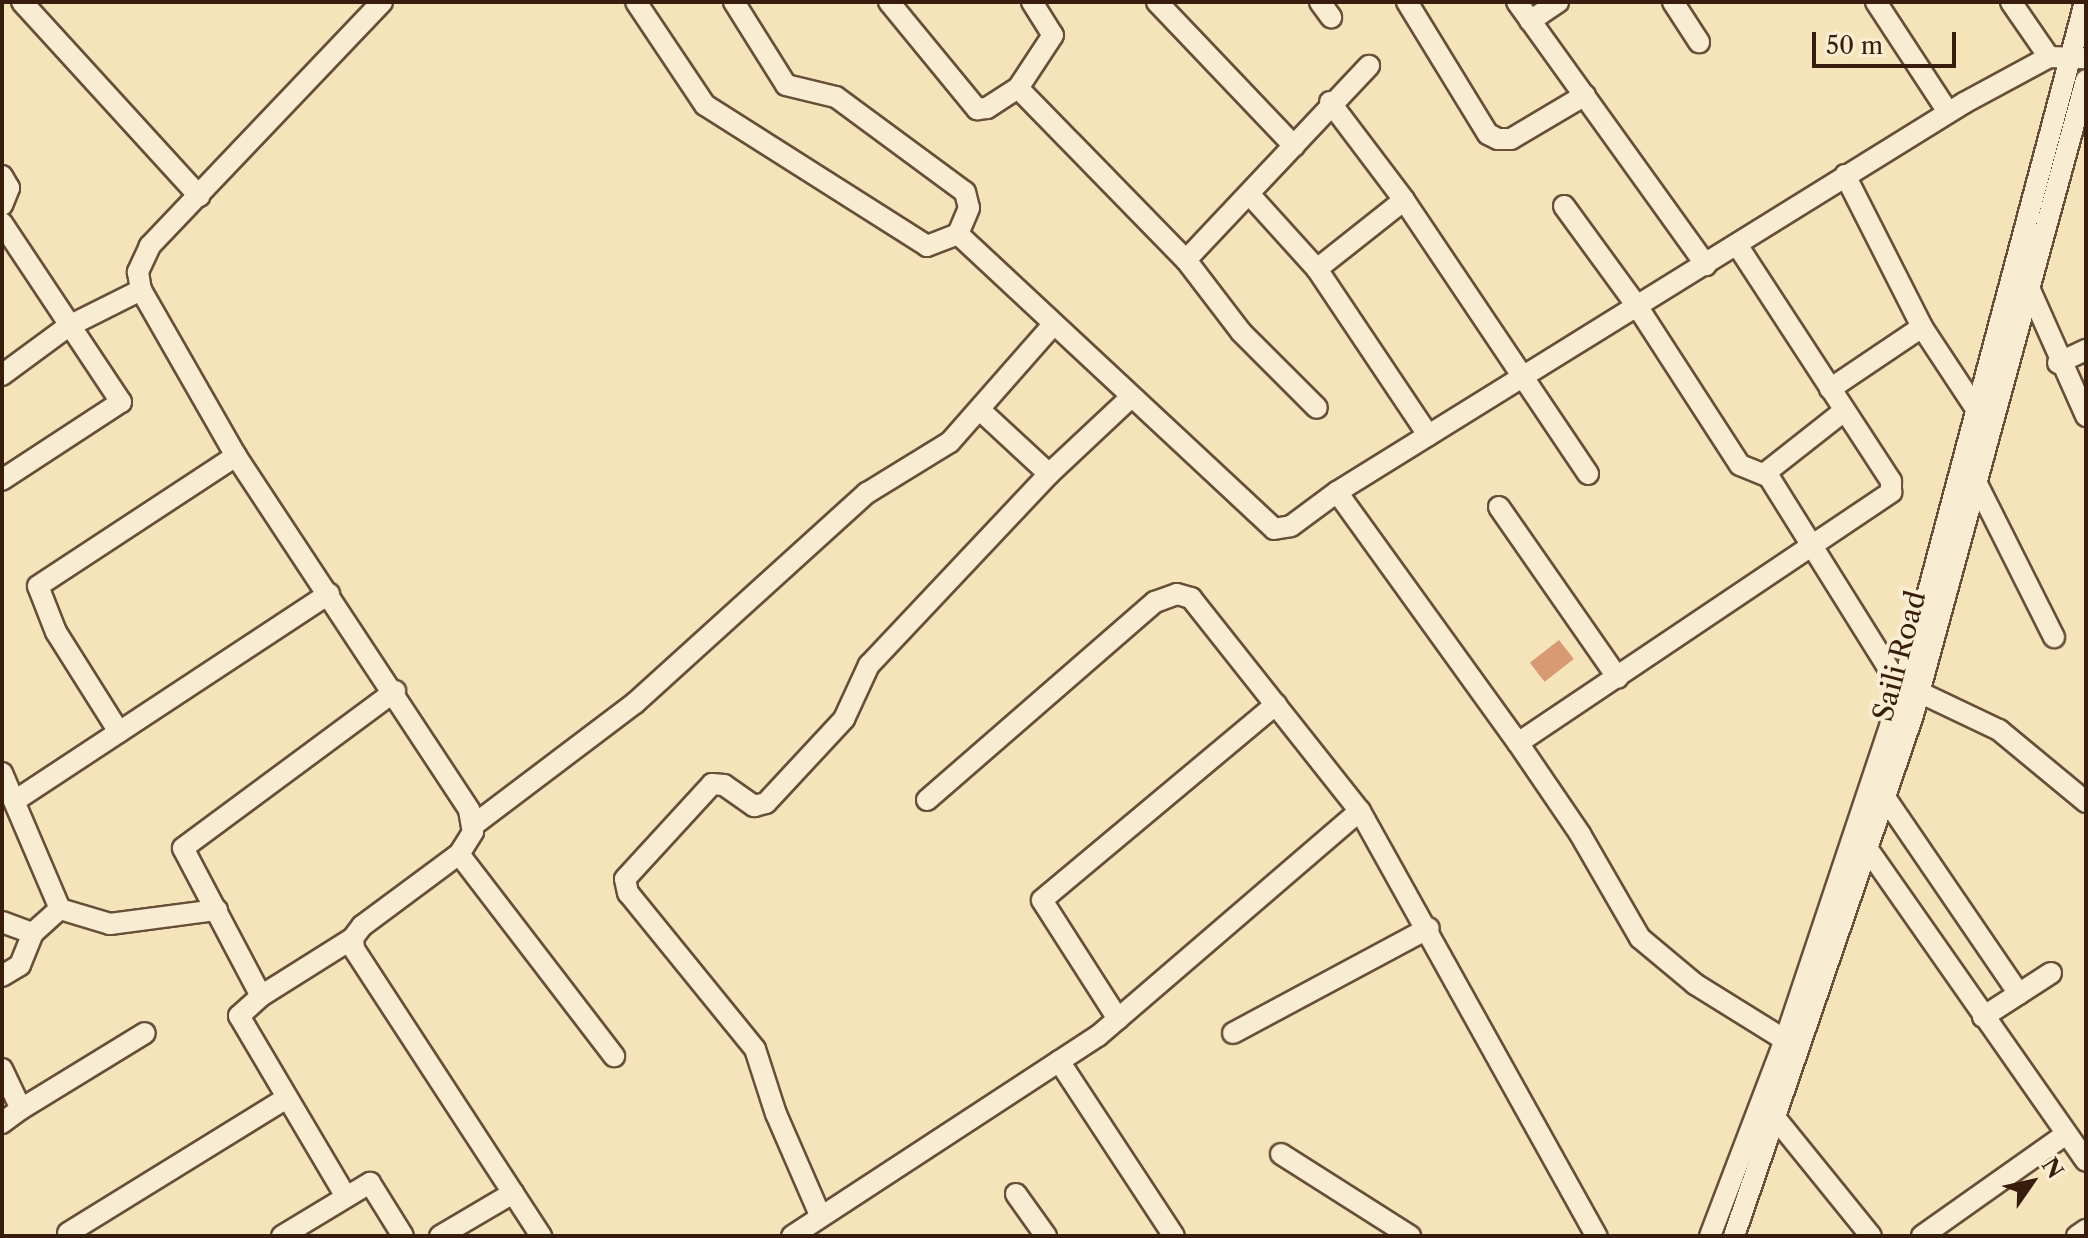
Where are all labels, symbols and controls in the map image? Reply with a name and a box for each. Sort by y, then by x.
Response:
scale bar [1816,16,1960,66]
text: 50 m [1826,31,1883,60]
street label: Saili Road [1865,587,1933,725]
north arrow [1992,1142,2072,1222]
text: N [2036,1153,2069,1184]

